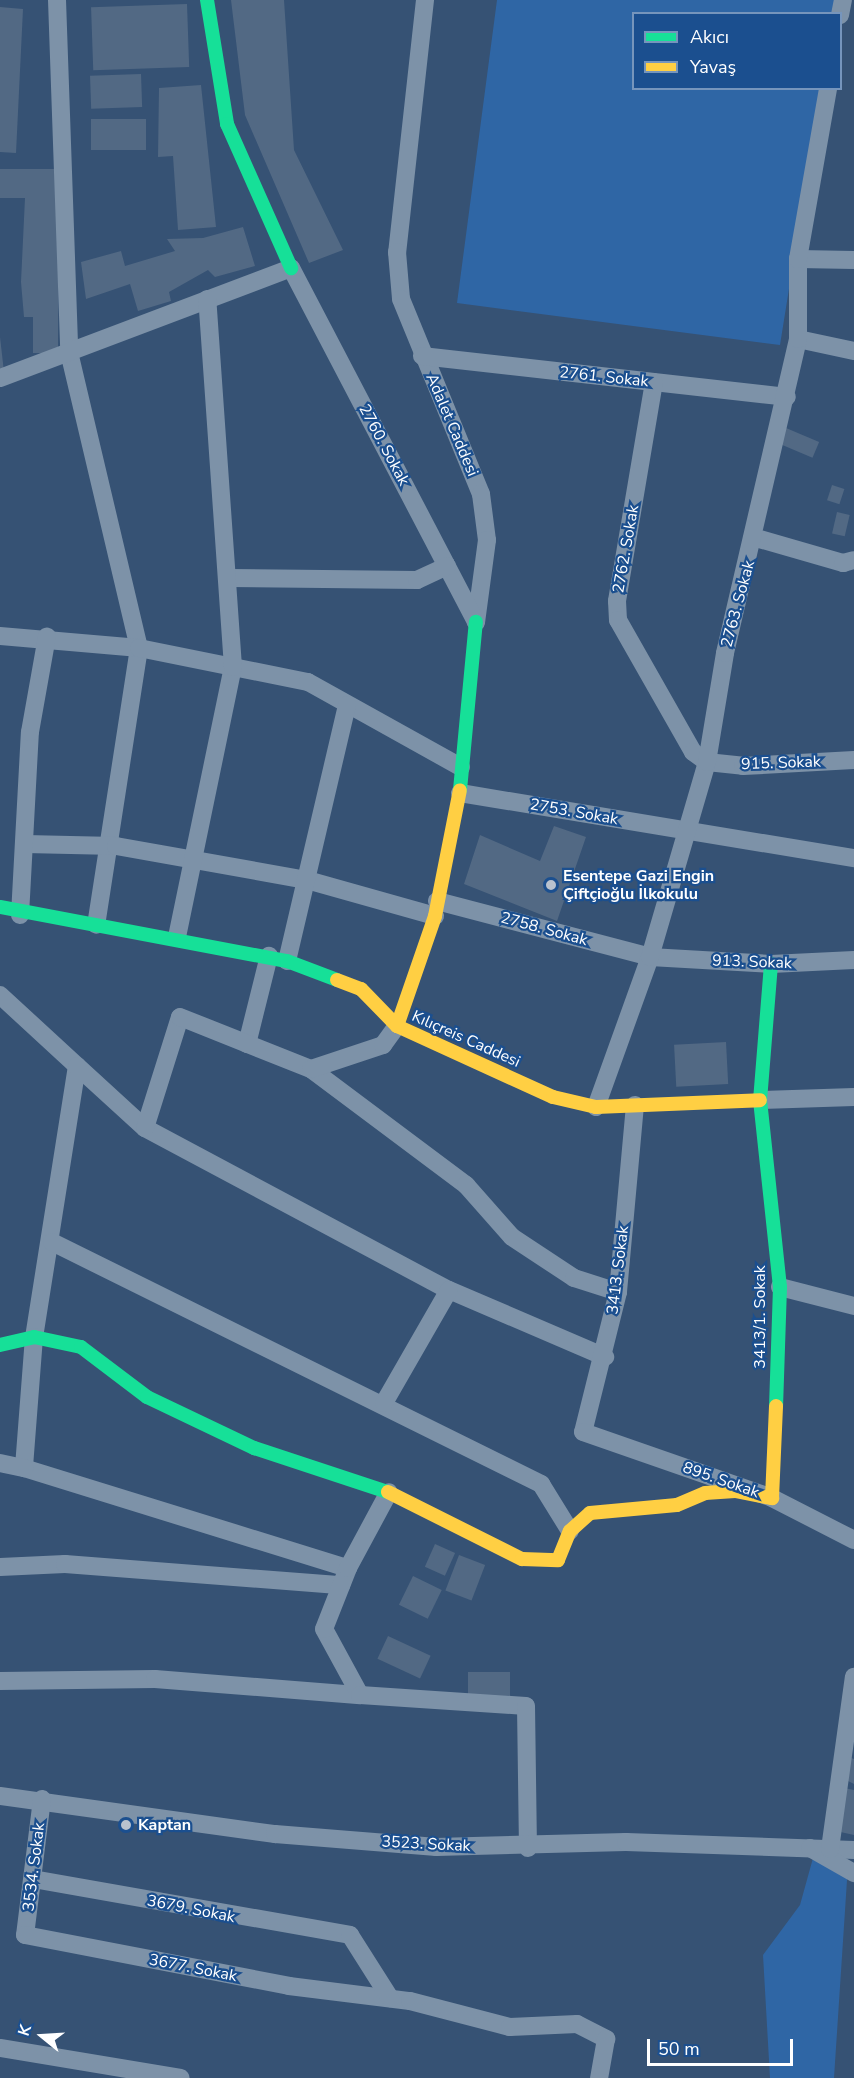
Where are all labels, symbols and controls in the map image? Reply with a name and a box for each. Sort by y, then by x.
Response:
legend [632,12,842,90]
text: Akıcı [690,25,729,49]
text: Yavaş [690,55,736,79]
street label: 2761. Sokak [559,363,649,391]
street label: Adalet Caddesi [422,371,482,479]
street label: 2760. Sokak [355,401,413,489]
street label: 2762. Sokak [609,503,643,595]
street label: 2763. Sokak [717,558,759,650]
street label: 915. Sokak [741,752,821,774]
street label: 2753. Sokak [528,795,620,829]
place label: Esentepe Gazi Engin Çiftçioğlu İlkokulu [563,866,714,904]
marker: Esentepe Gazi Engin Çiftçioğlu İlkokulu [544,878,558,892]
street label: 2758. Sokak [498,908,590,950]
street label: 913. Sokak [712,951,792,973]
street label: Kılıçreis Caddesi [409,1006,523,1072]
street label: 3413. Sokak [603,1225,633,1315]
street label: 3413/1. Sokak [750,1265,770,1369]
street label: 895. Sokak [680,1458,762,1502]
place label: Kaptan [138,1815,191,1835]
marker: Kaptan [119,1818,133,1832]
street label: 3534. Sokak [19,1822,49,1912]
street label: 3523. Sokak [381,1832,471,1856]
street label: 3679. Sokak [145,1891,237,1927]
street label: 3677. Sokak [147,1950,239,1986]
north arrow [12,2006,72,2066]
text: K [13,2022,37,2039]
scale bar [650,2027,796,2065]
text: 50 m [658,2037,700,2061]

